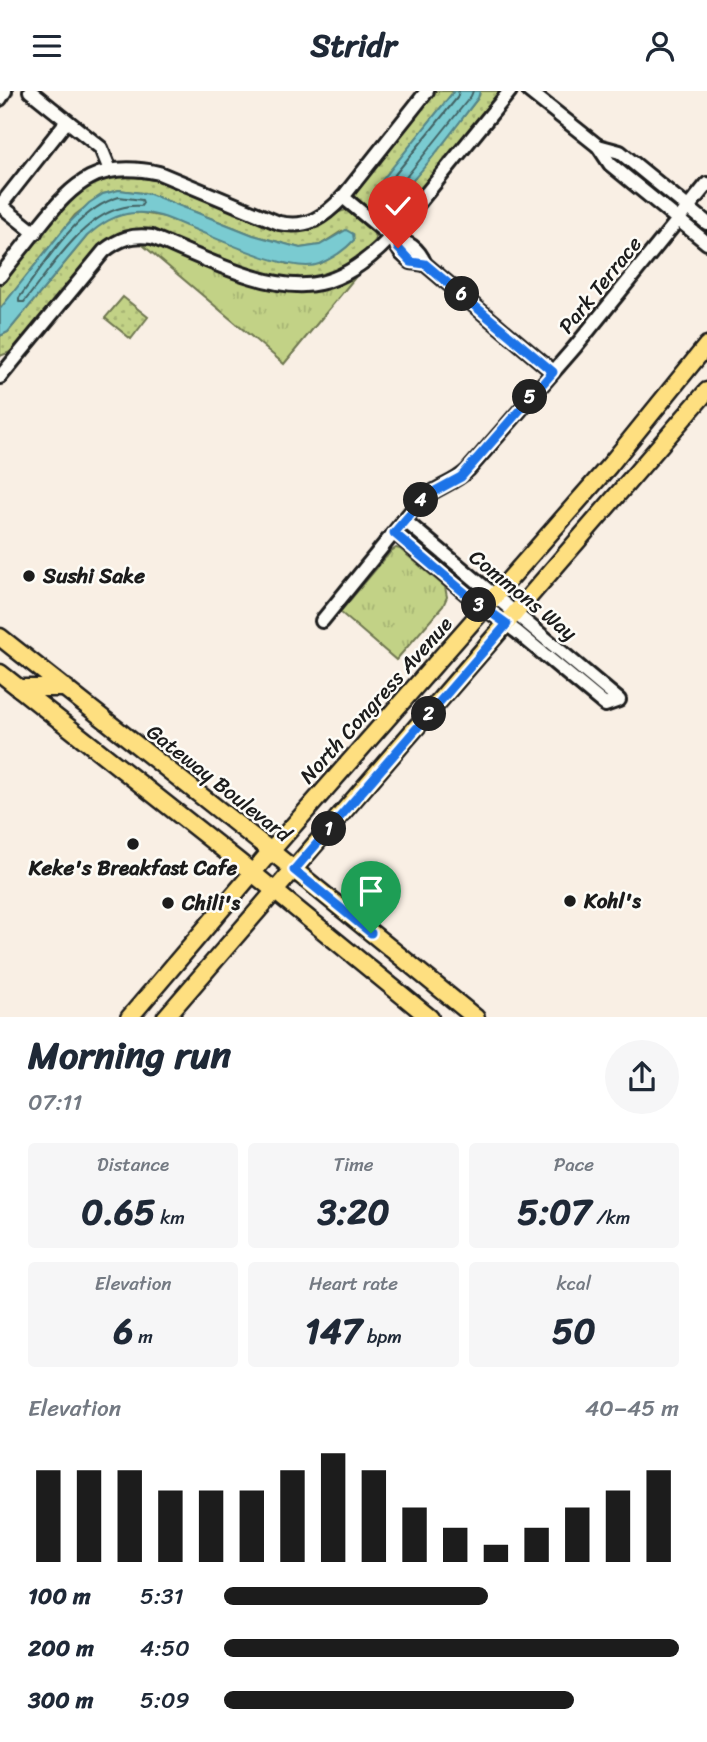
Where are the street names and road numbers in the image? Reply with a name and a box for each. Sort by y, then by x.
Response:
street label: Park Terrace [548,227,652,343]
street label: Commons Way [460,539,586,651]
street label: North Congress Avenue [290,607,462,793]
street label: Gateway Boulevard [138,714,302,853]

